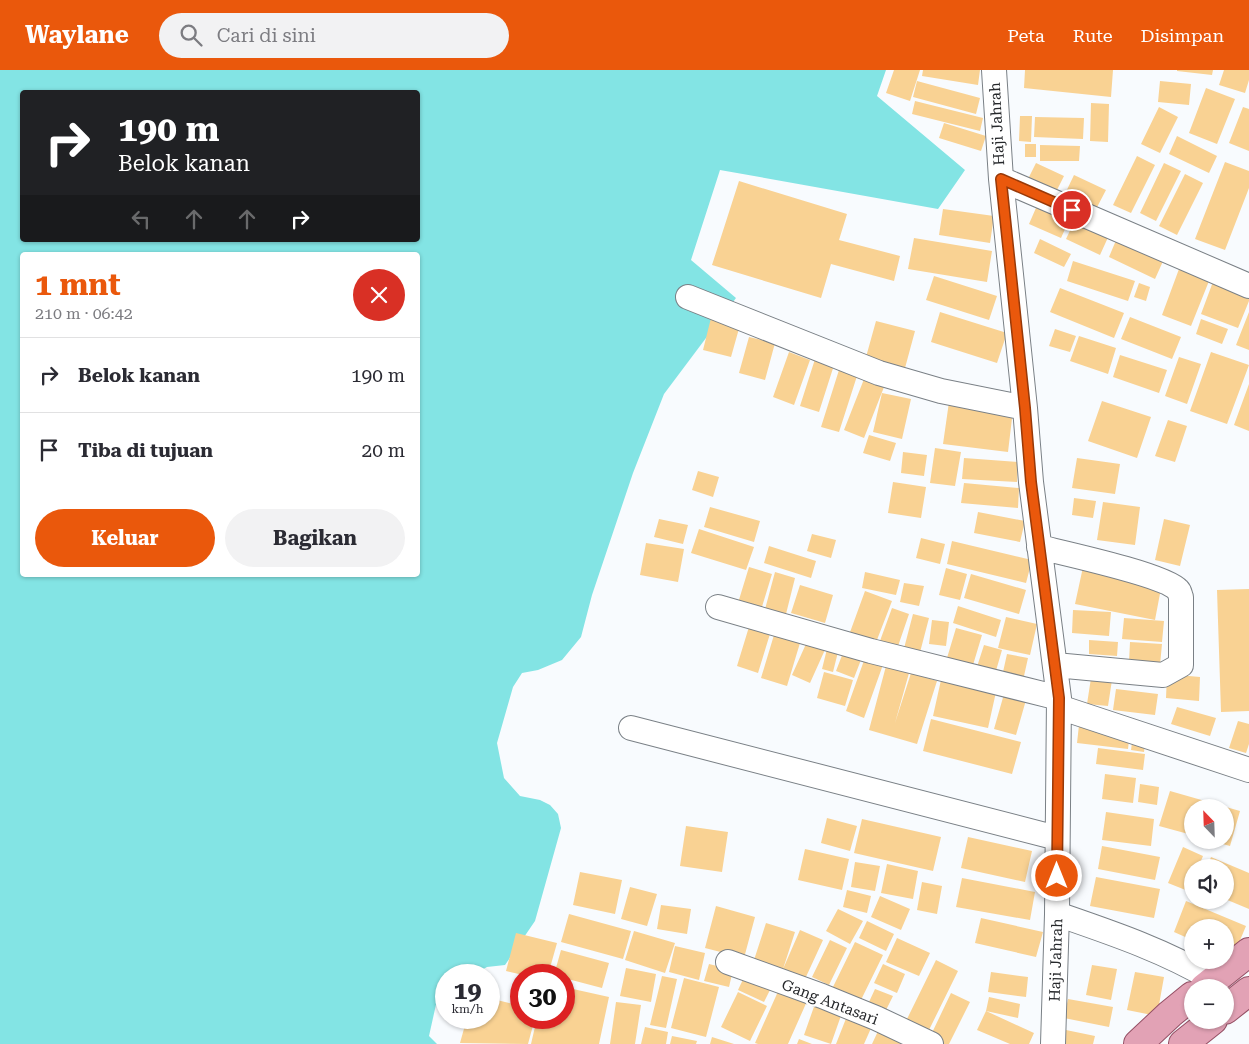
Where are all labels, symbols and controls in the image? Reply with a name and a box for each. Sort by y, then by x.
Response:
search box [159,13,509,58]
text: Waylane [25,21,129,49]
icon: search [177,21,205,49]
text: Cari di sini [217,24,316,47]
text: Peta [1007,25,1045,46]
text: Rute [1073,25,1113,46]
text: Disimpan [1141,25,1224,46]
street label: Haji Jahrah [986,82,1008,166]
text: 190 m [118,109,219,150]
icon: right [35,110,100,175]
text: Belok kanan [118,151,250,176]
pin [1051,189,1093,231]
icon: arrive [1058,196,1086,224]
icon: left [127,205,155,233]
icon: ahead [180,205,208,233]
icon: ahead [233,205,261,233]
icon: right [286,205,314,233]
text: 1 mnt [35,267,121,302]
button: close [353,269,405,321]
text: 210 m · 06:42 [35,304,133,323]
icon: right [35,361,63,389]
text: Belok kanan [78,364,200,387]
text: 190 m [351,364,405,387]
icon: arrive [35,436,63,464]
text: Tiba di tujuan [78,439,213,462]
text: 20 m [362,439,405,462]
button: Keluar [35,509,215,567]
button: Bagikan [225,509,405,567]
north arrow [1184,799,1234,849]
map controls [1184,799,1234,1029]
position arrow [1030,849,1082,901]
button: sound [1184,859,1234,909]
street label: Haji Jahrah [1046,918,1066,1002]
button: + [1184,919,1234,969]
speed limit sign: 30 [510,964,575,1029]
street label: Gang Antasari [779,975,881,1029]
text: 19 [453,976,482,1005]
button: − [1184,979,1234,1029]
text: km/h [451,1002,484,1016]

